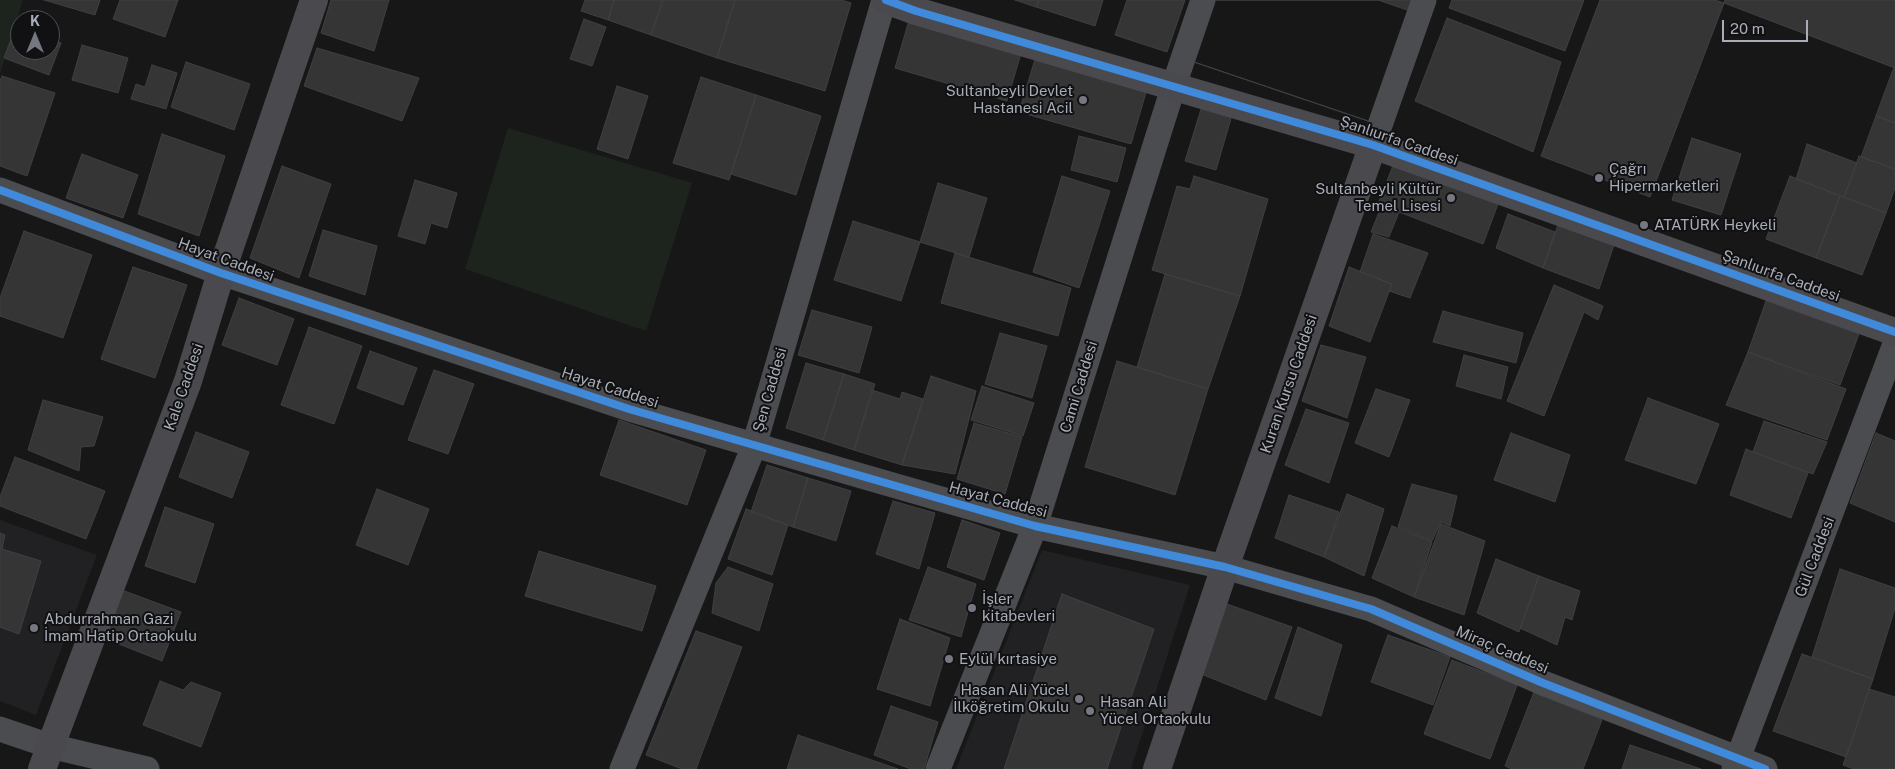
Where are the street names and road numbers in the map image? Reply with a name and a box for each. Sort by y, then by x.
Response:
street label: Şanlıurfa Caddesi [1337,112,1461,170]
street label: Hayat Caddesi [175,234,277,286]
street label: Şanlıurfa Caddesi [1720,246,1842,306]
street label: Kuran Kursu Caddesi [1257,312,1321,456]
street label: Cami Caddesi [1057,339,1101,435]
street label: Kale Caddesi [161,341,207,433]
street label: Şen Caddesi [749,346,791,434]
street label: Hayat Caddesi [559,364,661,412]
street label: Hayat Caddesi [947,478,1049,522]
street label: Gül Caddesi [1792,514,1838,600]
street label: Miraç Caddesi [1453,622,1551,678]

